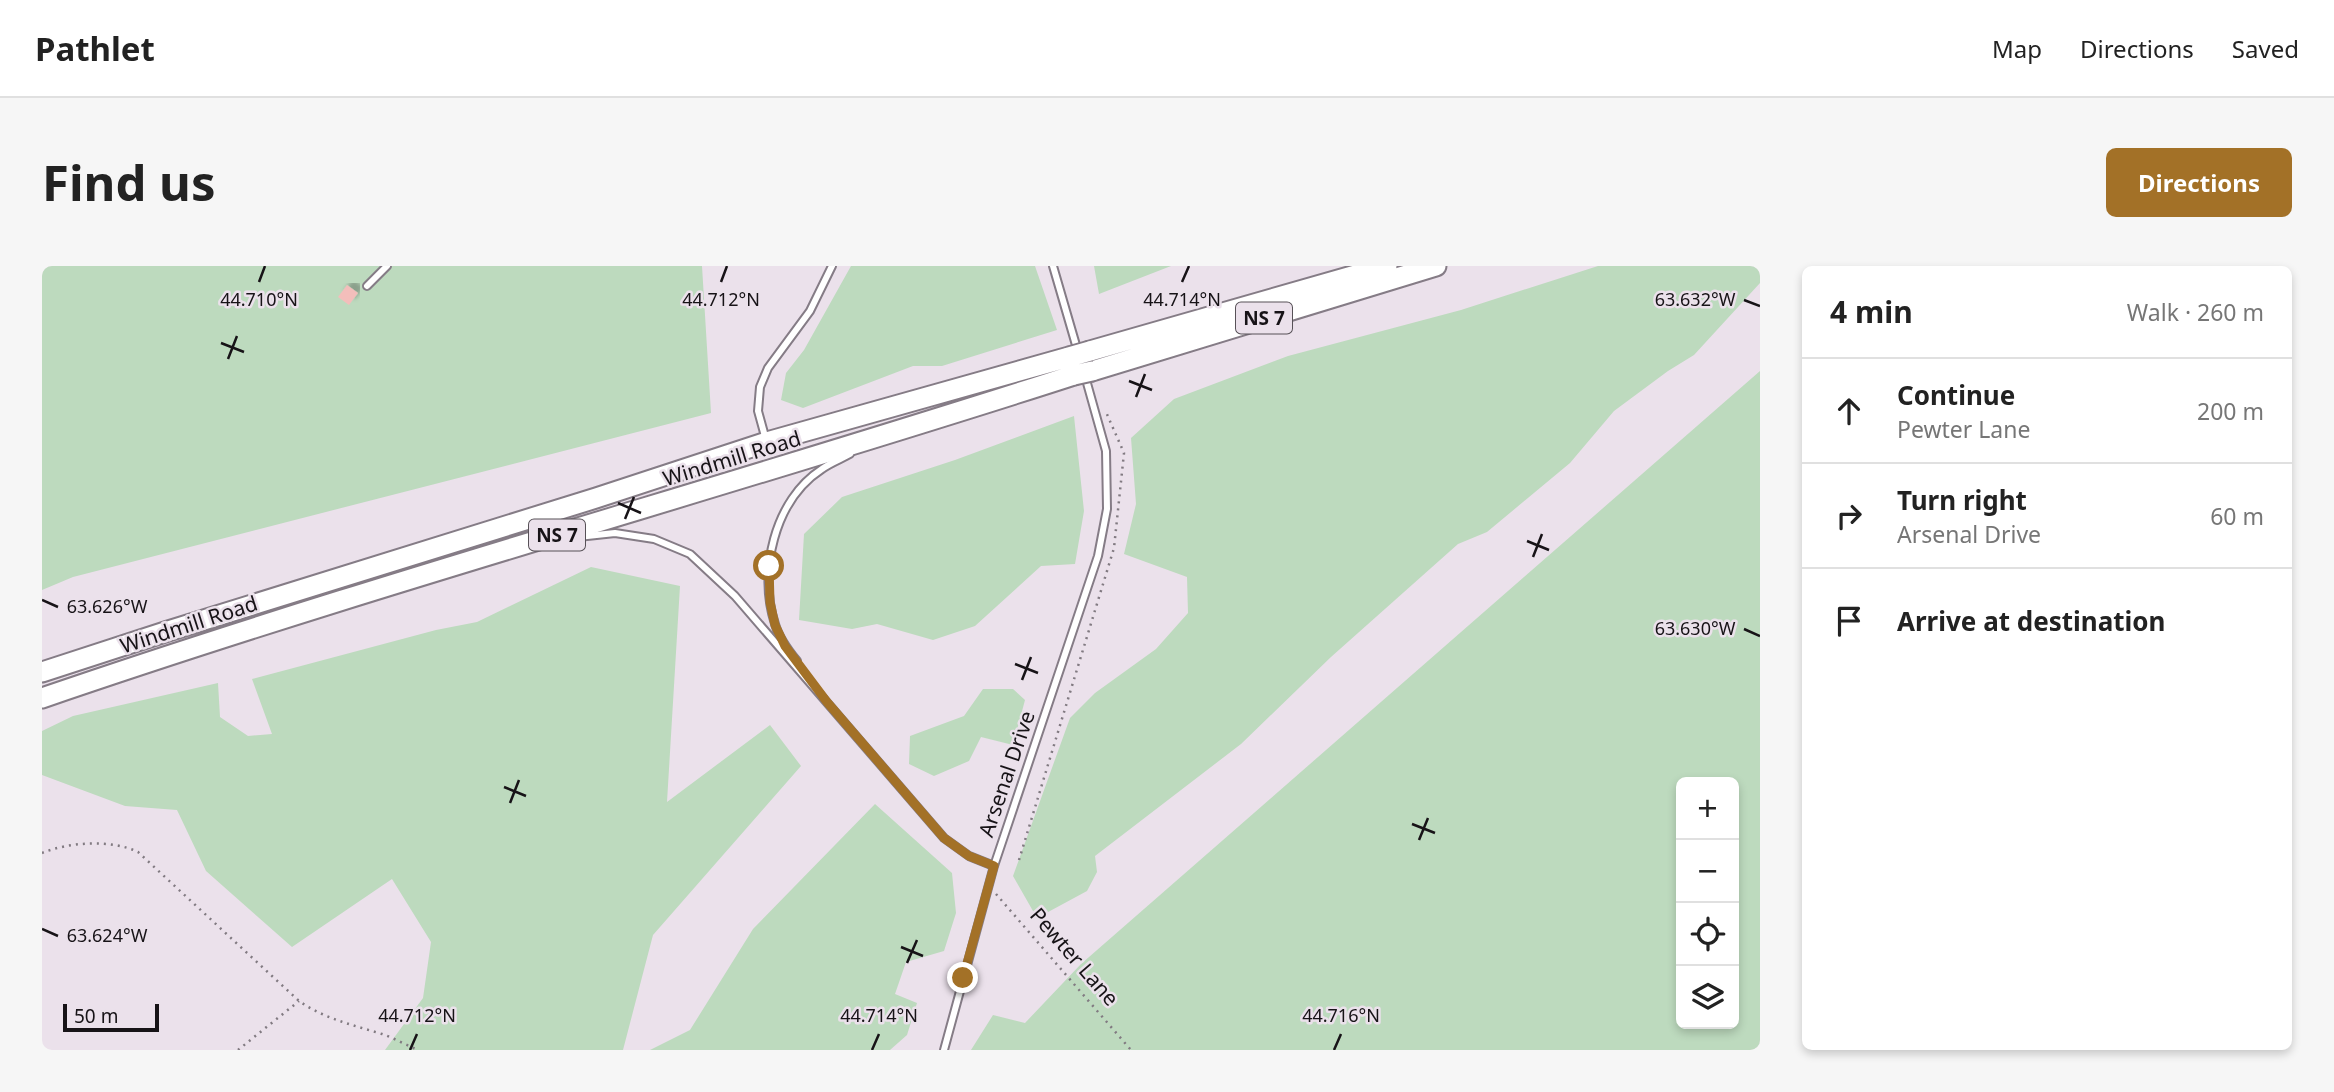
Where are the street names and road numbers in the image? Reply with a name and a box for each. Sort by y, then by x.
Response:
road number: NS 7 [1236,302,1292,334]
street label: Windmill Road [659,424,804,492]
road number: NS 7 [529,520,585,550]
street label: Windmill Road [117,589,261,659]
street label: Arsenal Drive [971,707,1041,840]
street label: Pewter Lane [1024,901,1125,1011]

